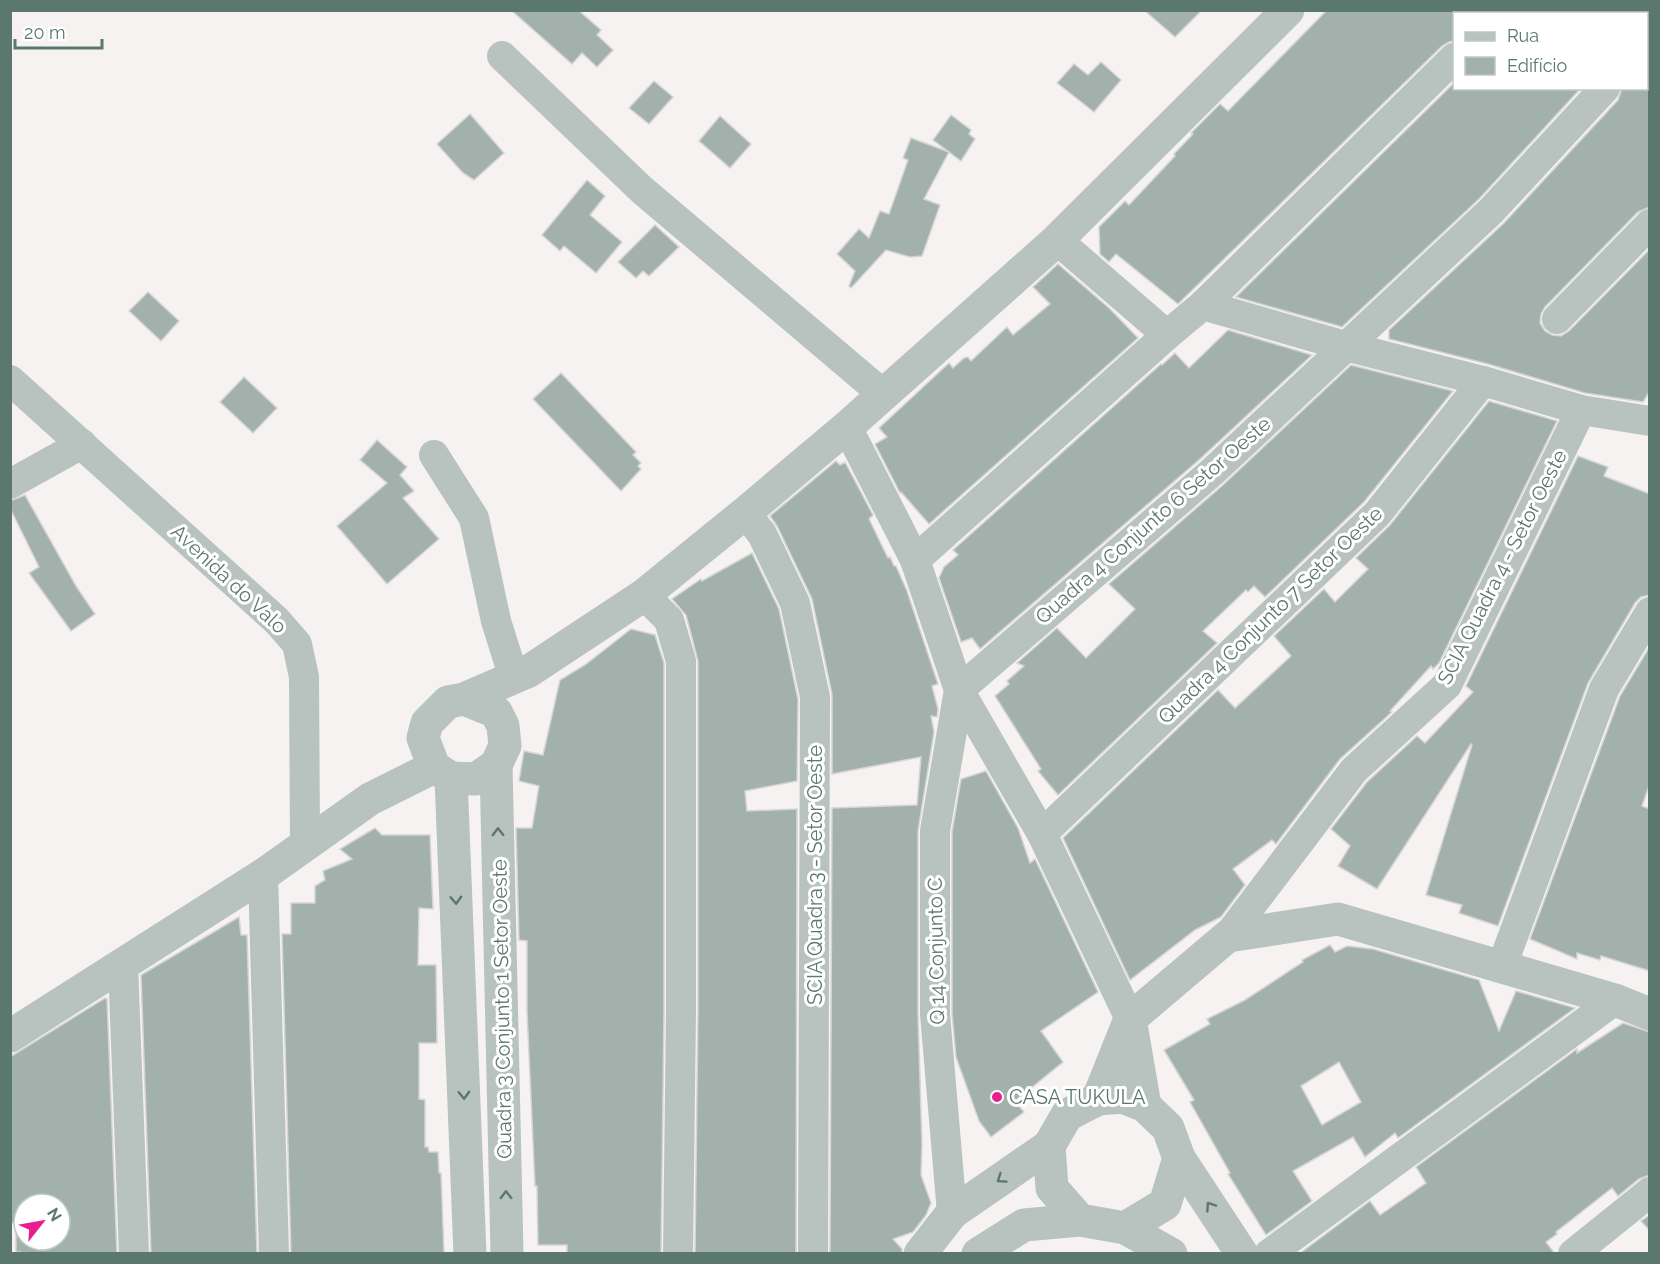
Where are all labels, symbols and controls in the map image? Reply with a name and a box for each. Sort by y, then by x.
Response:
scale bar [15,12,102,50]
legend [1453,12,1648,90]
text: 20 m [24,22,66,43]
text: Rua [1507,25,1539,46]
text: Edifício [1507,55,1567,76]
street label: Quadra 4 Conjunto 6 Setor Oeste [1031,411,1276,629]
street label: SCIA Quadra 4 - Setor Oeste [1432,445,1572,688]
street label: Quadra 4 Conjunto 7 Setor Oeste [1153,501,1387,729]
street label: Avenida do Valo [166,519,292,639]
street label: SCIA Quadra 3 - Setor Oeste [803,745,827,1005]
one-way arrow [491,828,504,837]
street label: Quadra 3 Conjunto 1 Setor Oeste [487,859,517,1159]
street label: Q 14 Conjunto C [923,877,949,1025]
one-way arrow [449,895,462,904]
place label: CASA TUKULA [1009,1085,1146,1109]
one-way arrow [457,1090,470,1099]
marker: CASA TUKULA [990,1090,1004,1104]
one-way arrow [997,1172,1008,1183]
one-way arrow [499,1191,512,1200]
north arrow [12,1192,72,1252]
one-way arrow [1206,1201,1217,1212]
text: N [43,1204,66,1225]

